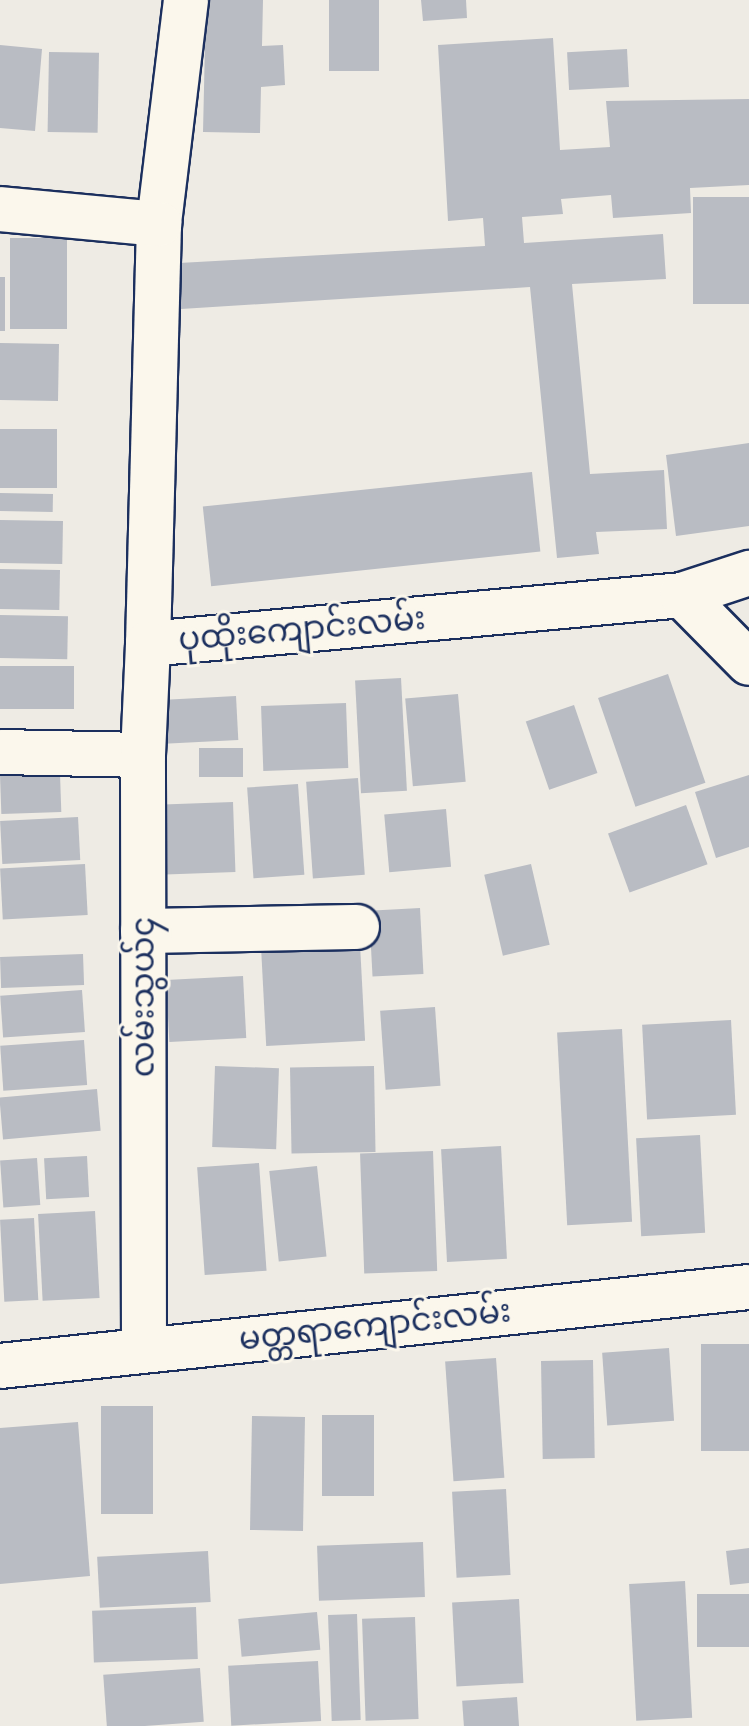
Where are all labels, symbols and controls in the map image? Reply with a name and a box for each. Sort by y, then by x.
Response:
street label: ပုထိုးကျောင်းလမ်း [177,600,427,660]
street label: လမ်းသွယ်၄ [125,917,163,1077]
street label: မတ္တရာကျောင်းလမ်း [237,1293,513,1359]

